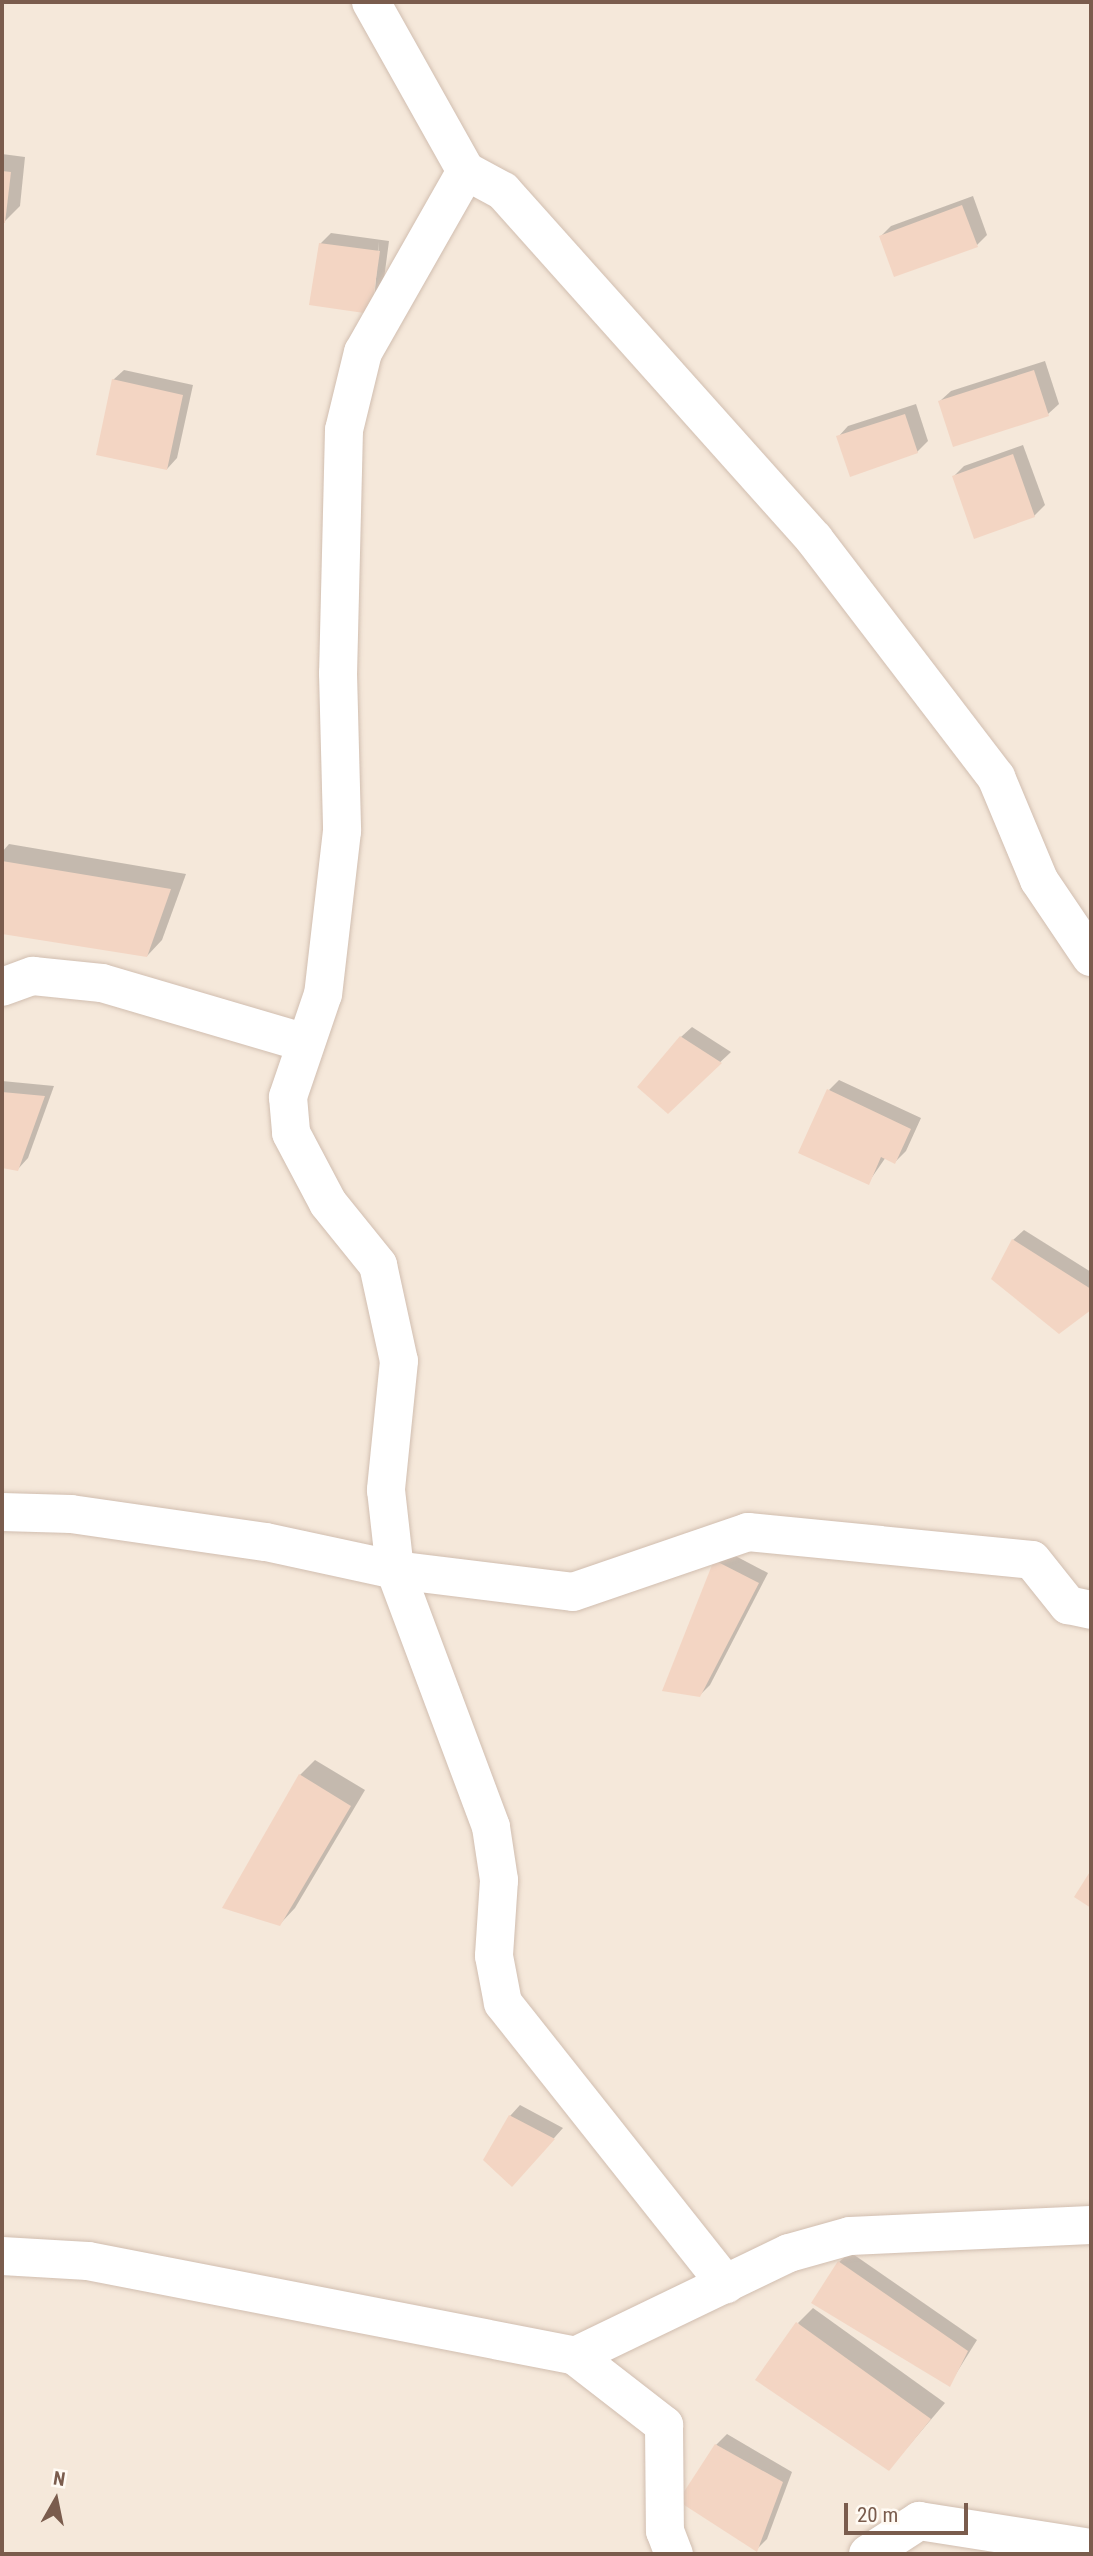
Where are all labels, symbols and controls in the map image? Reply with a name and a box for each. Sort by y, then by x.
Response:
north arrow [21,2465,91,2535]
text: N [52,2466,67,2491]
scale bar [848,2490,972,2534]
text: 20 m [857,2503,898,2527]

